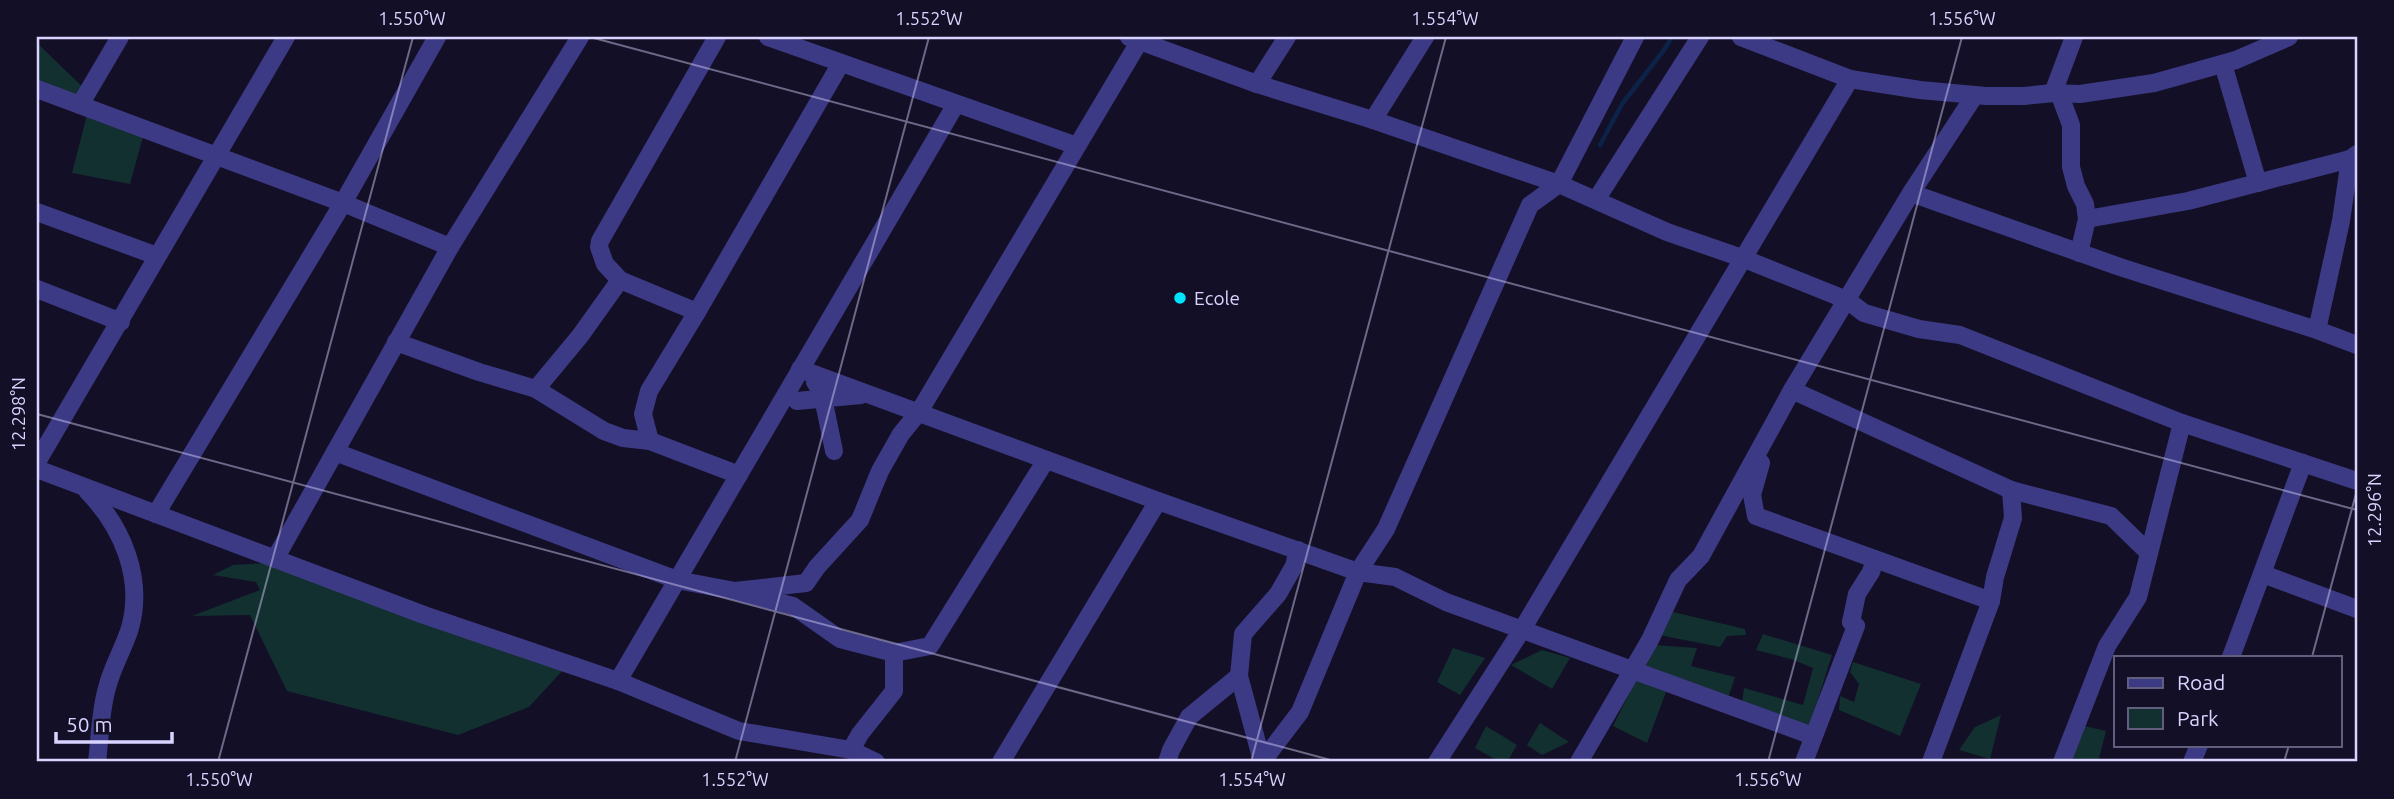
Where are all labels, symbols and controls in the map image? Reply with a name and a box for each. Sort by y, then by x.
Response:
text: 1.550°W [378,8,446,28]
text: 1.552°W [895,8,963,28]
text: 1.554°W [1411,8,1479,28]
text: 1.556°W [1928,8,1996,28]
place label: Ecole [1194,287,1240,309]
marker: Ecole [1172,290,1188,306]
text: 12.298°N [8,377,28,451]
text: 12.296°N [2364,473,2384,547]
legend [2114,656,2342,746]
text: Road [2177,670,2225,694]
scale bar [56,701,172,745]
text: Park [2177,706,2219,730]
text: 50 m [66,712,113,736]
text: 1.550°W [185,769,253,789]
text: 1.552°W [701,769,769,789]
text: 1.554°W [1218,769,1286,789]
text: 1.556°W [1734,769,1802,789]

